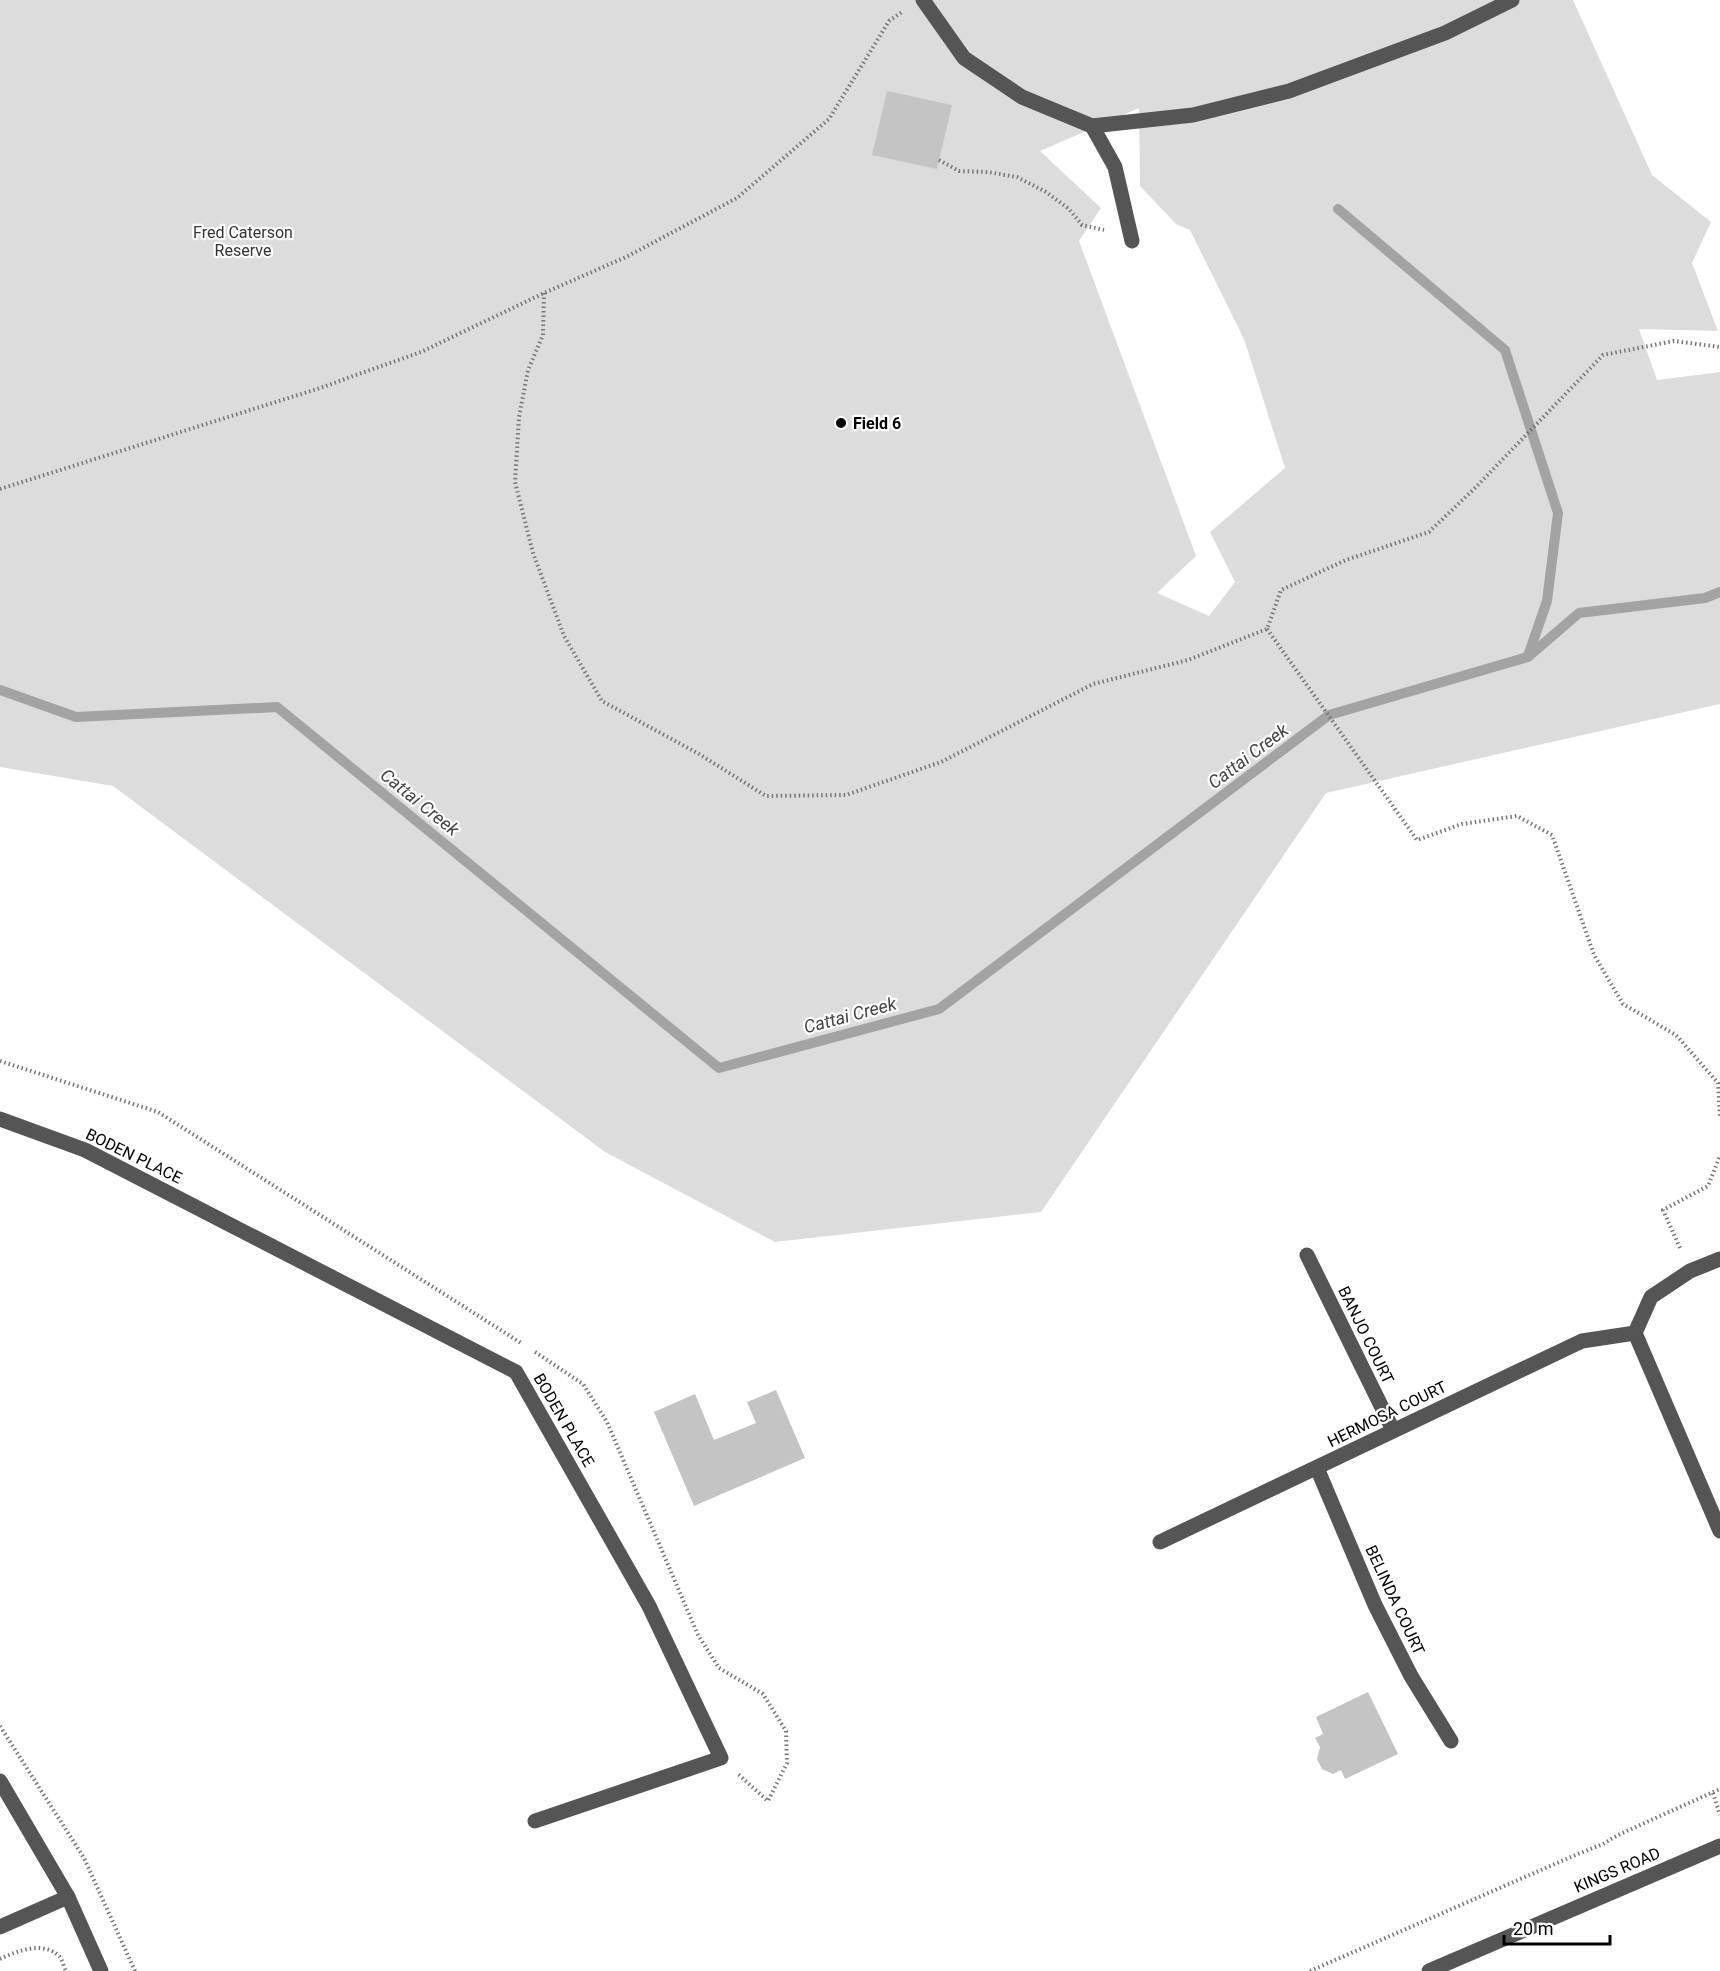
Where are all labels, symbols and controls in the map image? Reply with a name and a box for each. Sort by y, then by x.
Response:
park label: Fred Caterson Reserve [193,223,293,260]
place label: Field 6 [853,414,901,433]
marker: Field 6 [834,416,848,430]
water label: Cattai Creek [1204,718,1293,793]
water label: Cattai Creek [377,764,464,841]
water label: Cattai Creek [801,992,900,1037]
street label: BODEN PLACE [83,1125,185,1187]
street label: BANJO COURT [1334,1283,1398,1387]
street label: BODEN PLACE [530,1370,598,1470]
street label: HERMOSA COURT [1324,1377,1450,1451]
street label: BELINDA COURT [1361,1542,1429,1658]
street label: KINGS ROAD [1571,1843,1663,1897]
scale bar [1504,1908,1610,1946]
text: 20 m [1513,1918,1553,1939]

